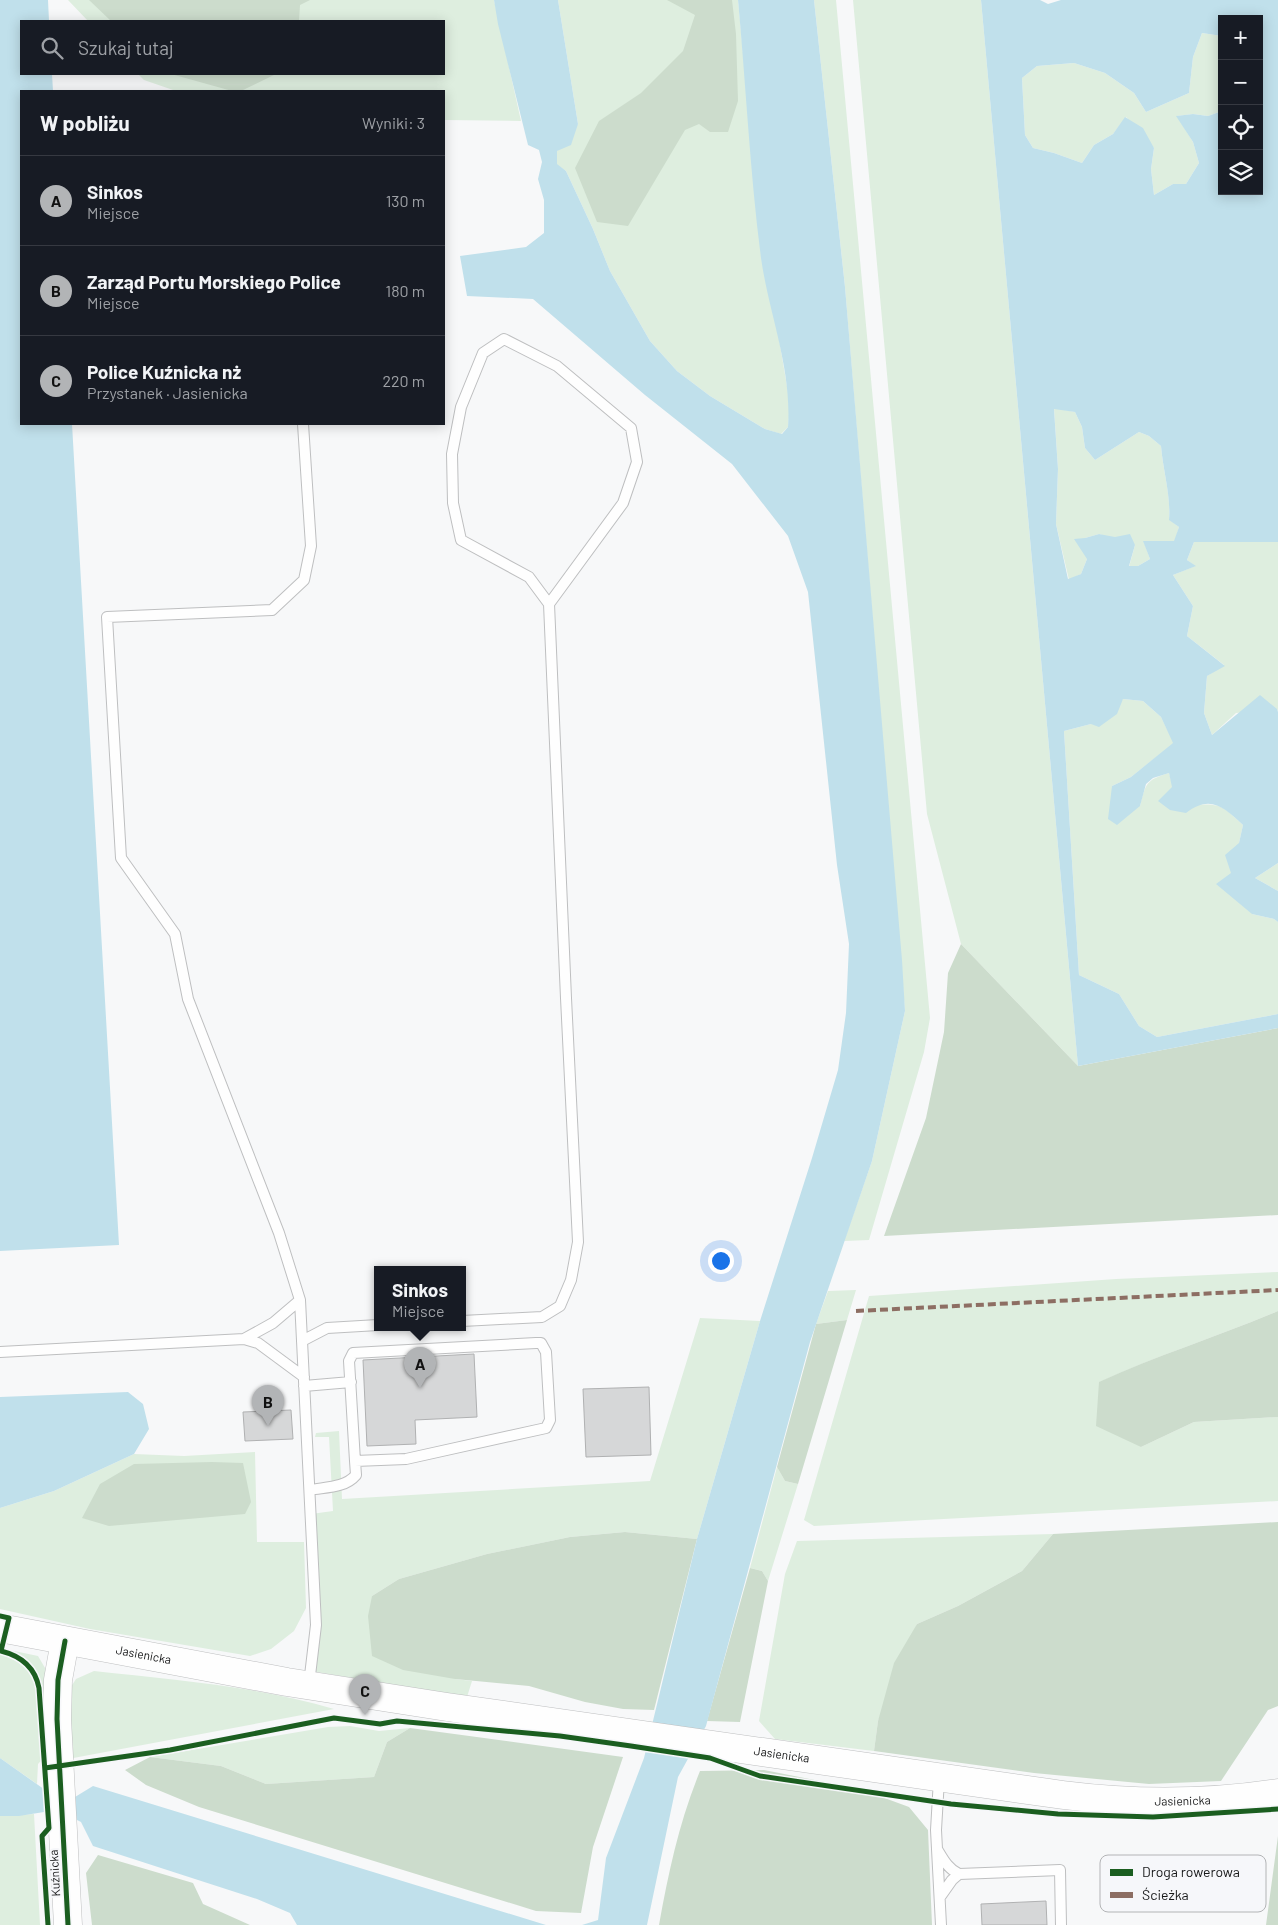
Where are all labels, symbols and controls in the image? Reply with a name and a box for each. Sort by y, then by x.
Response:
map controls [1218,15,1263,195]
button: + [1218,15,1263,60]
search box [20,20,445,75]
icon: search [38,34,66,62]
text: Szukaj tutaj [78,36,174,59]
button: − [1218,60,1263,105]
button: locate [1218,105,1263,150]
text: W pobliżu [40,110,130,135]
text: Wyniki: 3 [362,113,425,132]
button: layers [1218,150,1263,195]
text: Sinkos [87,180,143,203]
text: A [51,191,61,210]
text: 130 m [386,191,425,210]
text: Miejsce [87,203,139,222]
text: Zarząd Portu Morskiego Police [87,270,341,293]
text: B [51,281,61,300]
text: 180 m [386,281,425,300]
text: Miejsce [87,293,139,312]
text: Police Kuźnicka nż [87,360,241,383]
text: C [51,371,61,390]
text: 220 m [382,371,425,390]
text: Przystanek · Jasienicka [87,383,248,402]
your location [708,1248,734,1274]
popup [374,1266,466,1331]
text: Sinkos [392,1278,448,1301]
text: Miejsce [392,1301,445,1320]
pin: A [404,1347,436,1388]
pin: B [252,1385,284,1426]
street label: Jasienicka [115,1642,173,1666]
pin: C [349,1674,381,1715]
street label: Jasienicka [753,1743,811,1765]
street label: Jasienicka [1154,1792,1211,1808]
street label: Kuźnicka [46,1849,62,1897]
legend [1100,1855,1266,1912]
text: Droga rowerowa [1142,1863,1240,1880]
text: Ścieżka [1142,1886,1189,1903]

